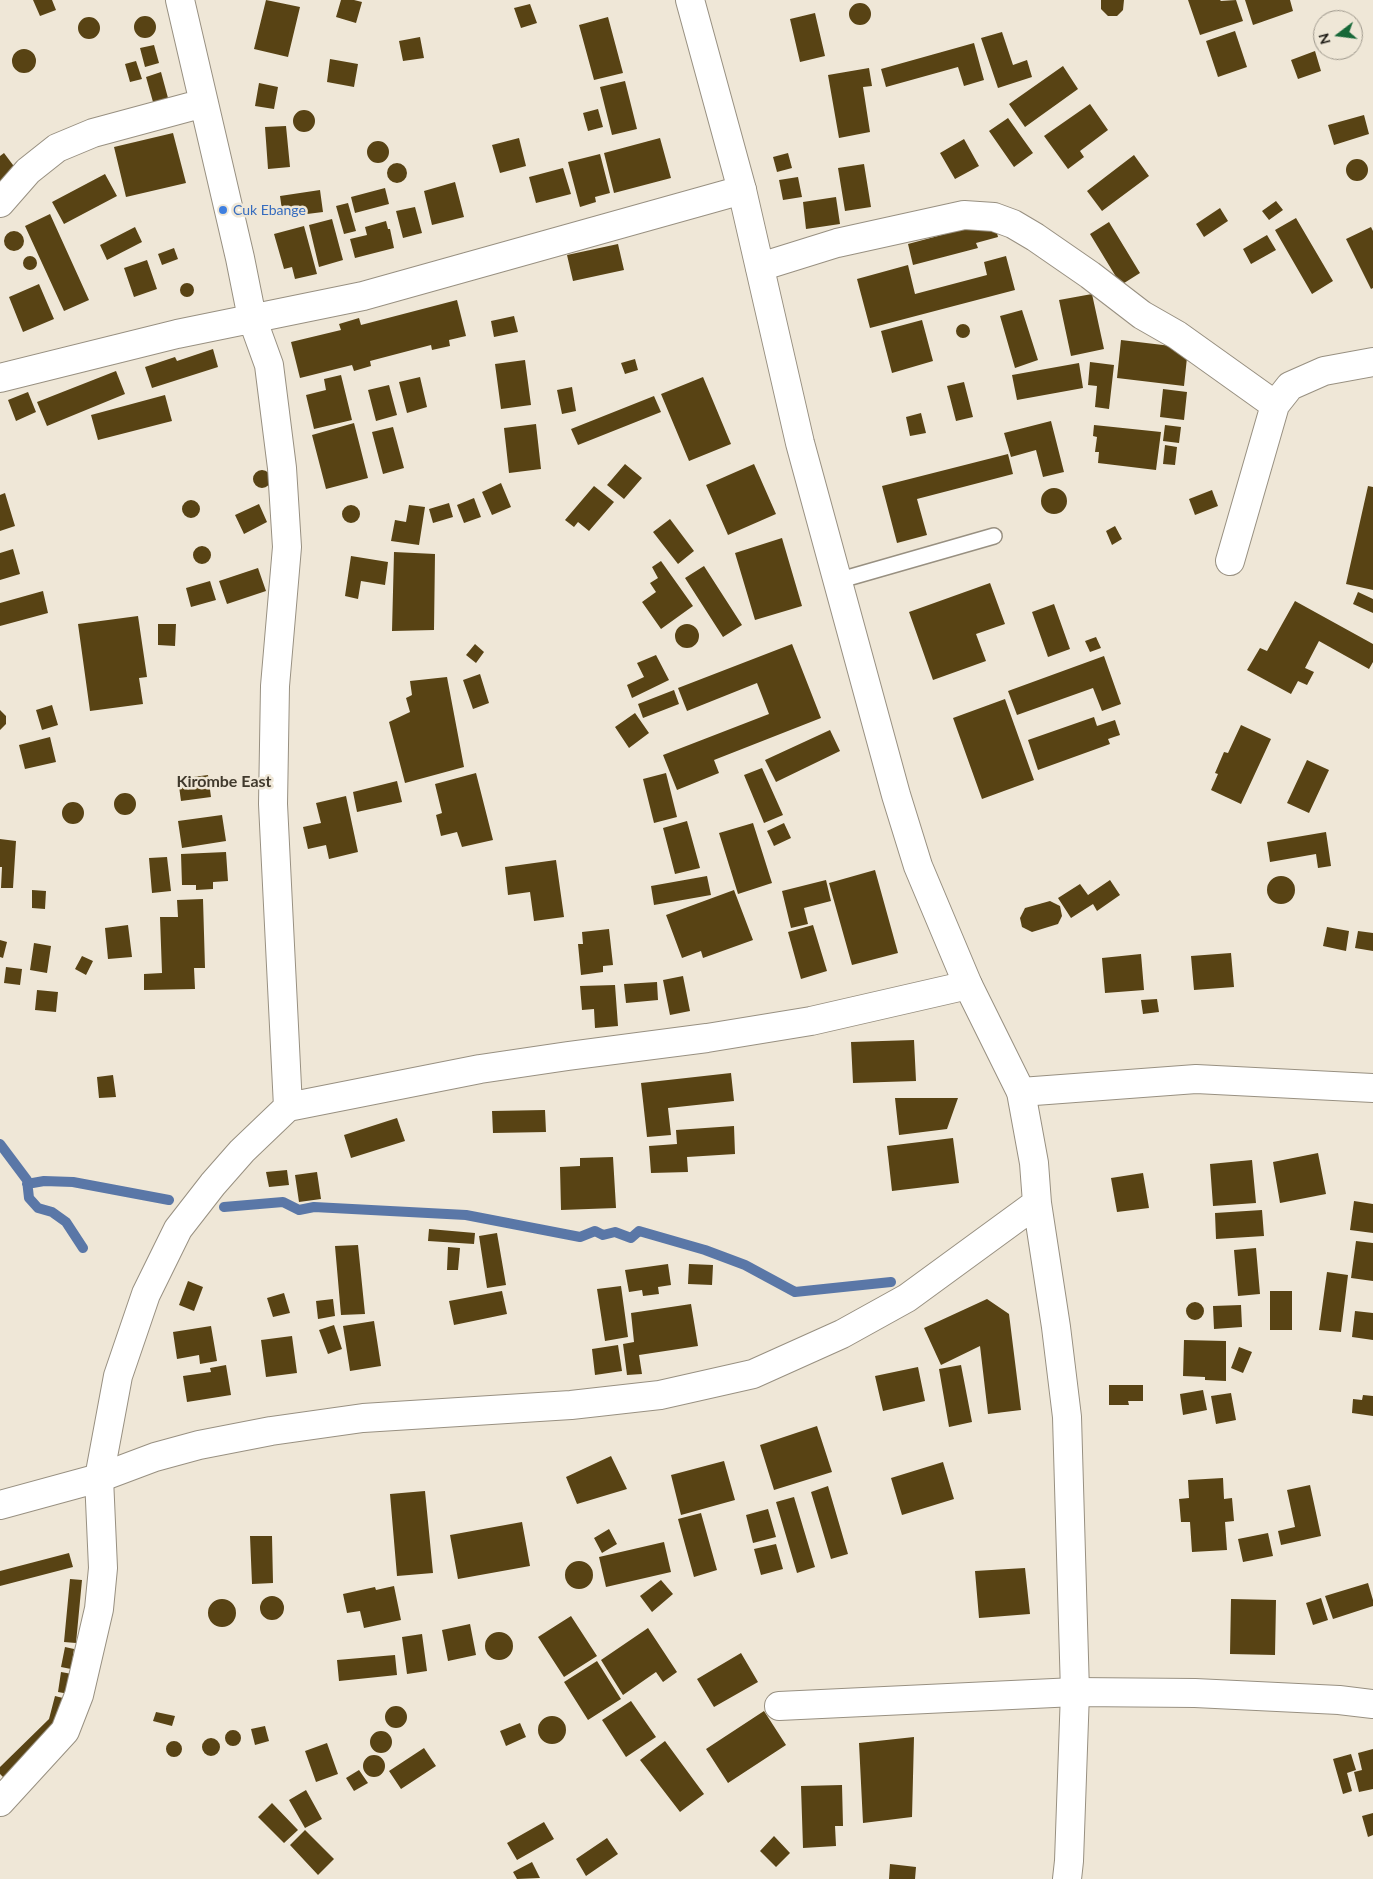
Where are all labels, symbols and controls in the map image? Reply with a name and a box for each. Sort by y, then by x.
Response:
north arrow [1313,10,1363,60]
text: N [1314,31,1334,46]
place label: Cuk Ebange [233,202,306,218]
marker: Cuk Ebange [217,204,229,216]
district label: Kirombe East [176,772,272,792]

